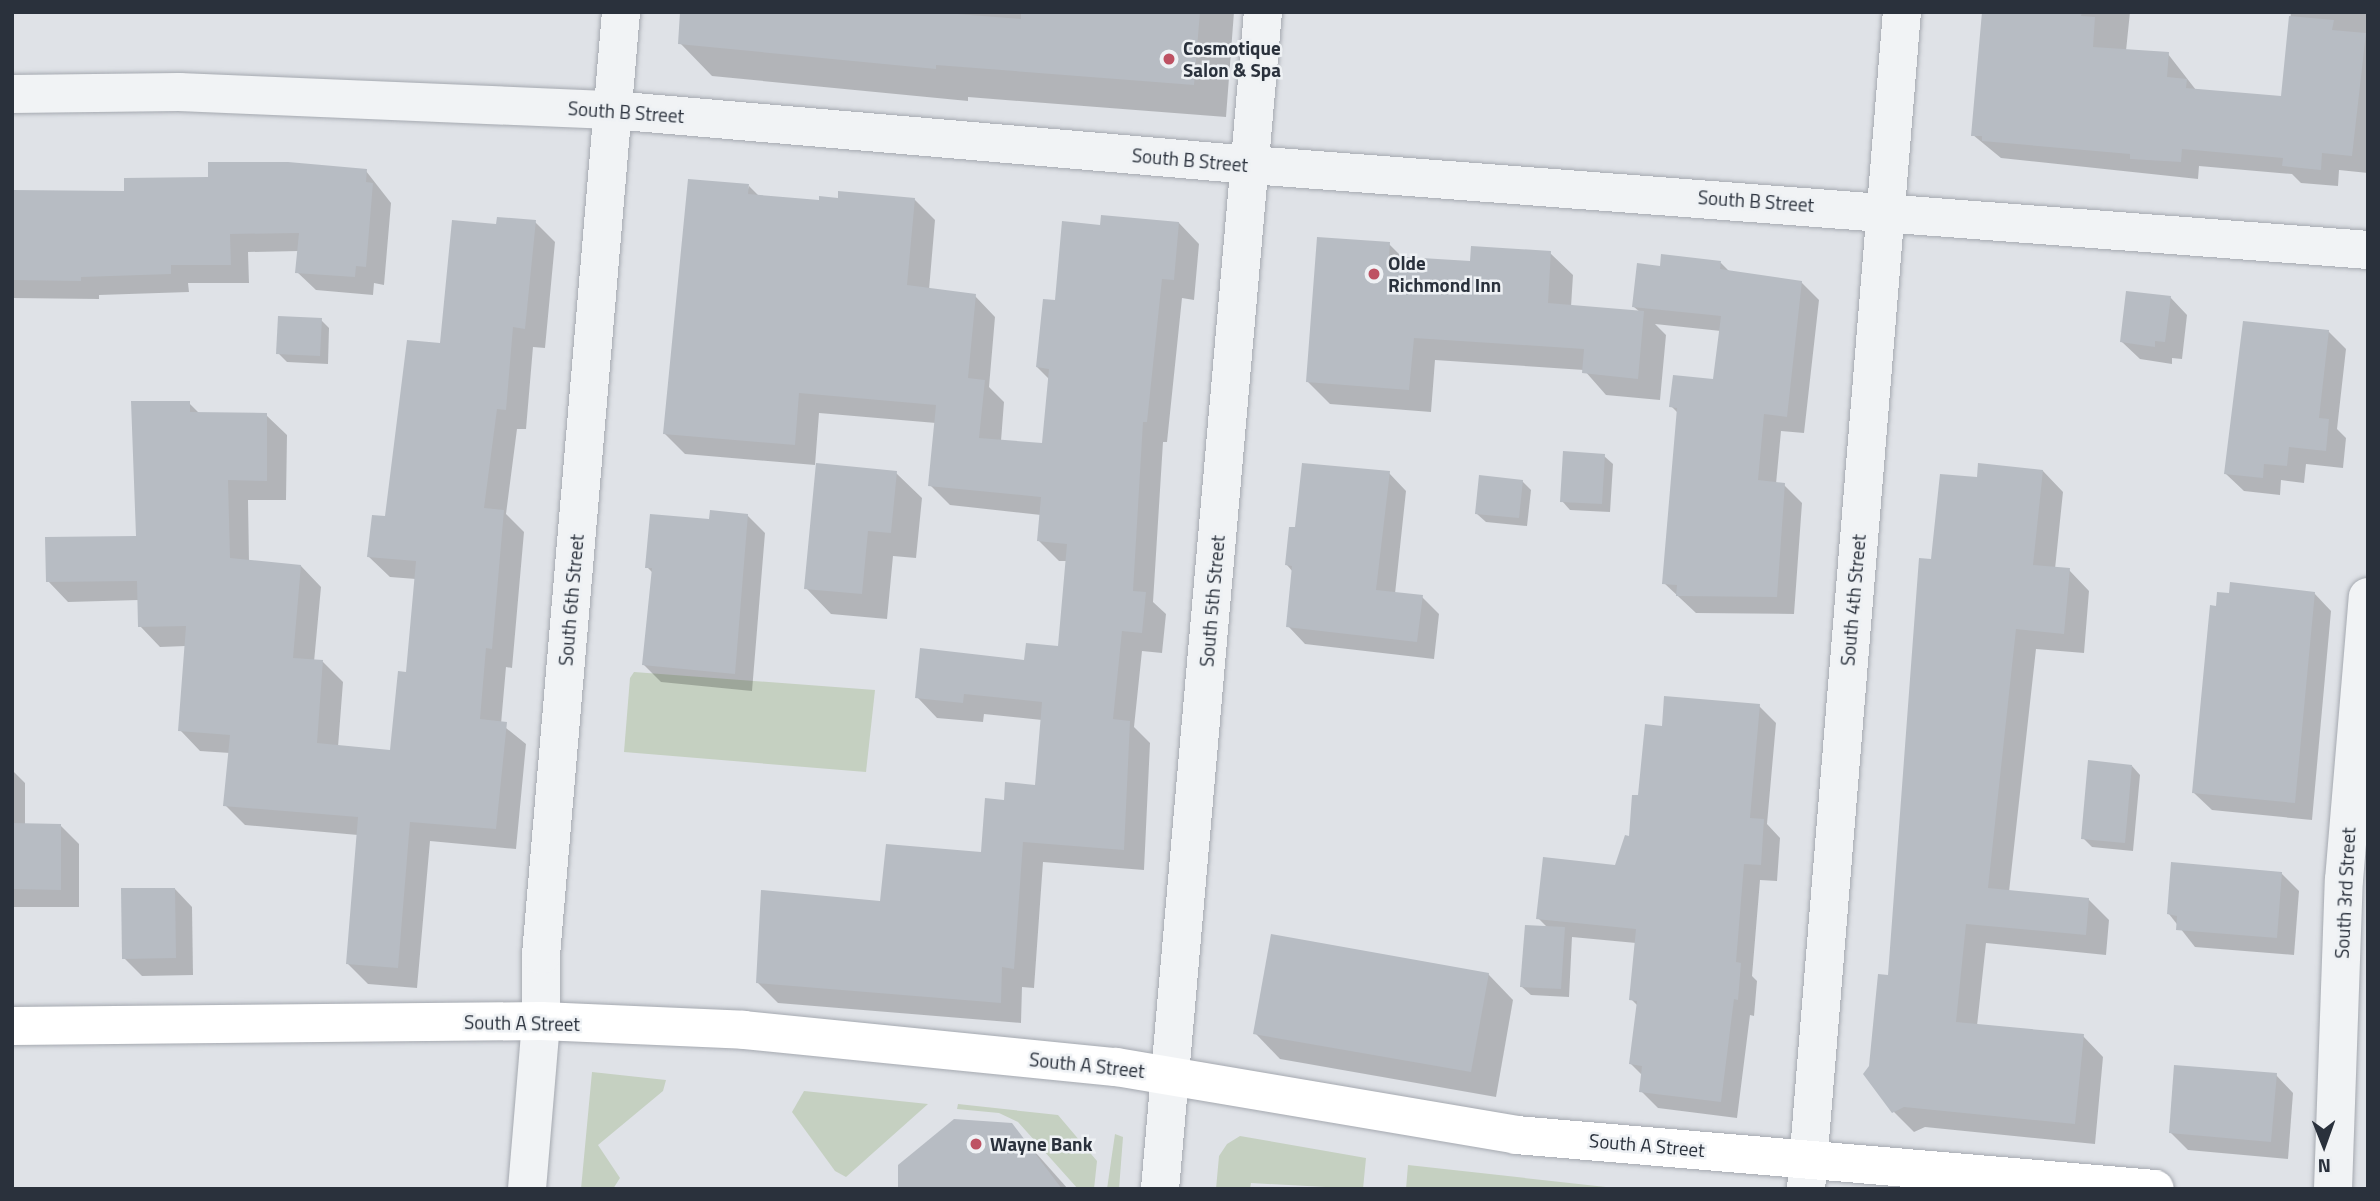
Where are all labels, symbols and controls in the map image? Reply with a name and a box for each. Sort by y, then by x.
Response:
place label: Cosmotique Salon & Spa [1183,37,1281,81]
marker: Cosmotique Salon & Spa [1161,51,1177,67]
street label: South B Street [567,97,685,127]
street label: South B Street [1131,144,1249,176]
street label: South B Street [1697,186,1815,216]
place label: Olde Richmond Inn [1388,252,1501,296]
marker: Olde Richmond Inn [1366,266,1382,282]
street label: South 6th Street [554,533,588,667]
street label: South 4th Street [1836,533,1870,667]
street label: South 5th Street [1195,534,1229,668]
street label: South 3rd Street [2330,827,2360,959]
street label: South A Street [464,1011,580,1035]
street label: South A Street [1028,1048,1146,1082]
north arrow [2289,1110,2359,1180]
street label: South A Street [1588,1129,1706,1161]
place label: Wayne Bank [990,1133,1092,1155]
marker: Wayne Bank [968,1136,984,1152]
text: N [2318,1152,2331,1181]

